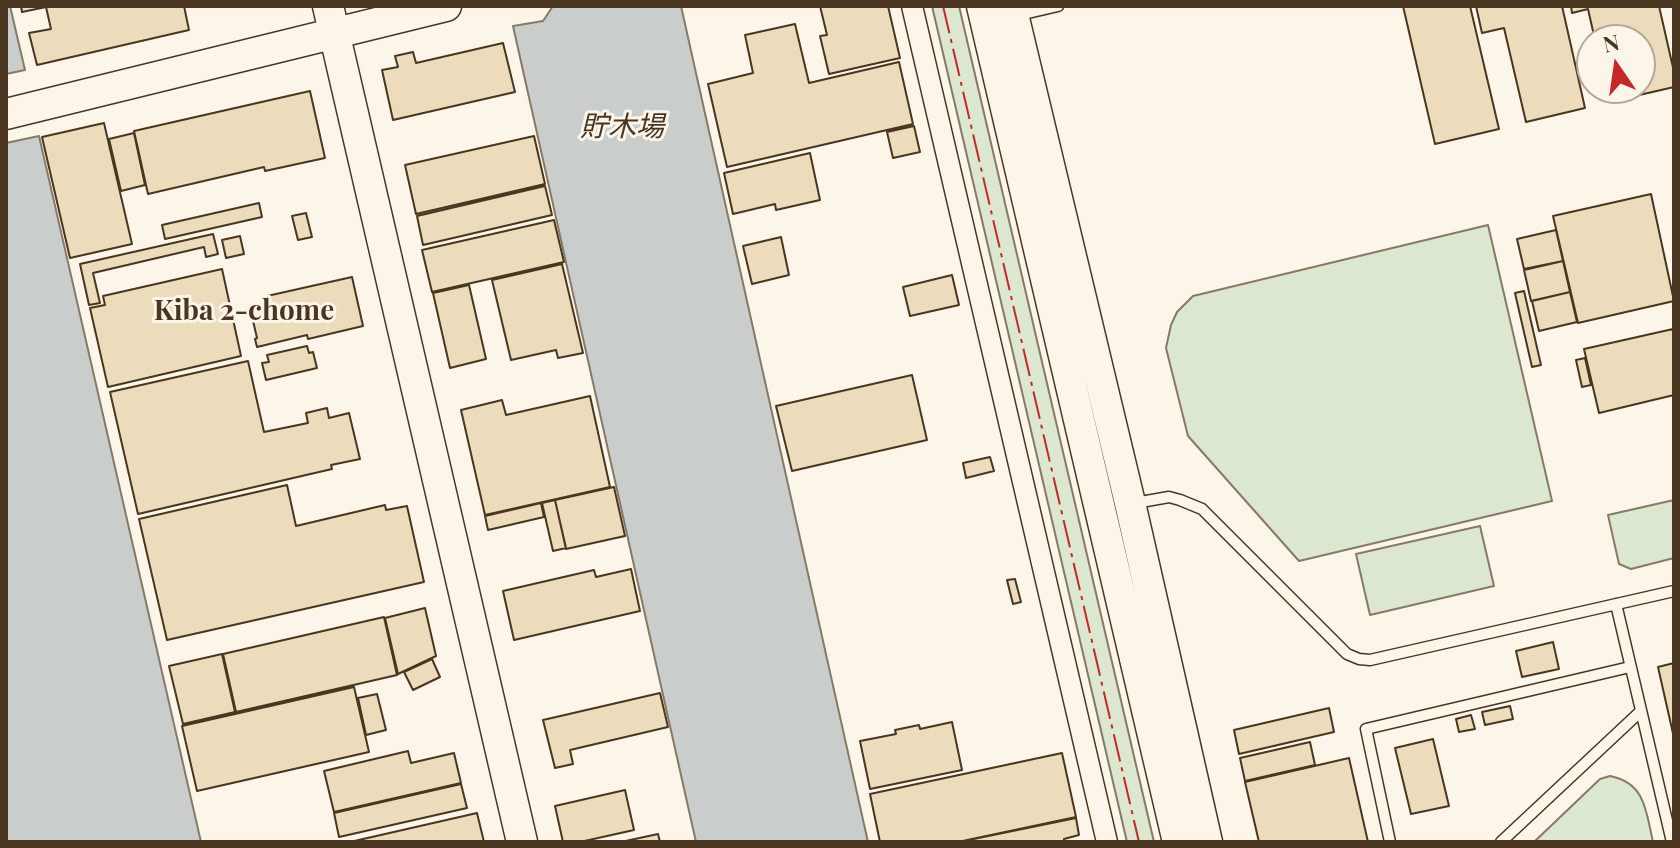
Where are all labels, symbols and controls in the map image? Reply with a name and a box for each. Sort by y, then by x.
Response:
north arrow [1576,24,1656,104]
text: N [1600,26,1622,59]
water label: 貯木場 [580,110,664,144]
district label: Kiba 2-chome [154,294,334,328]

